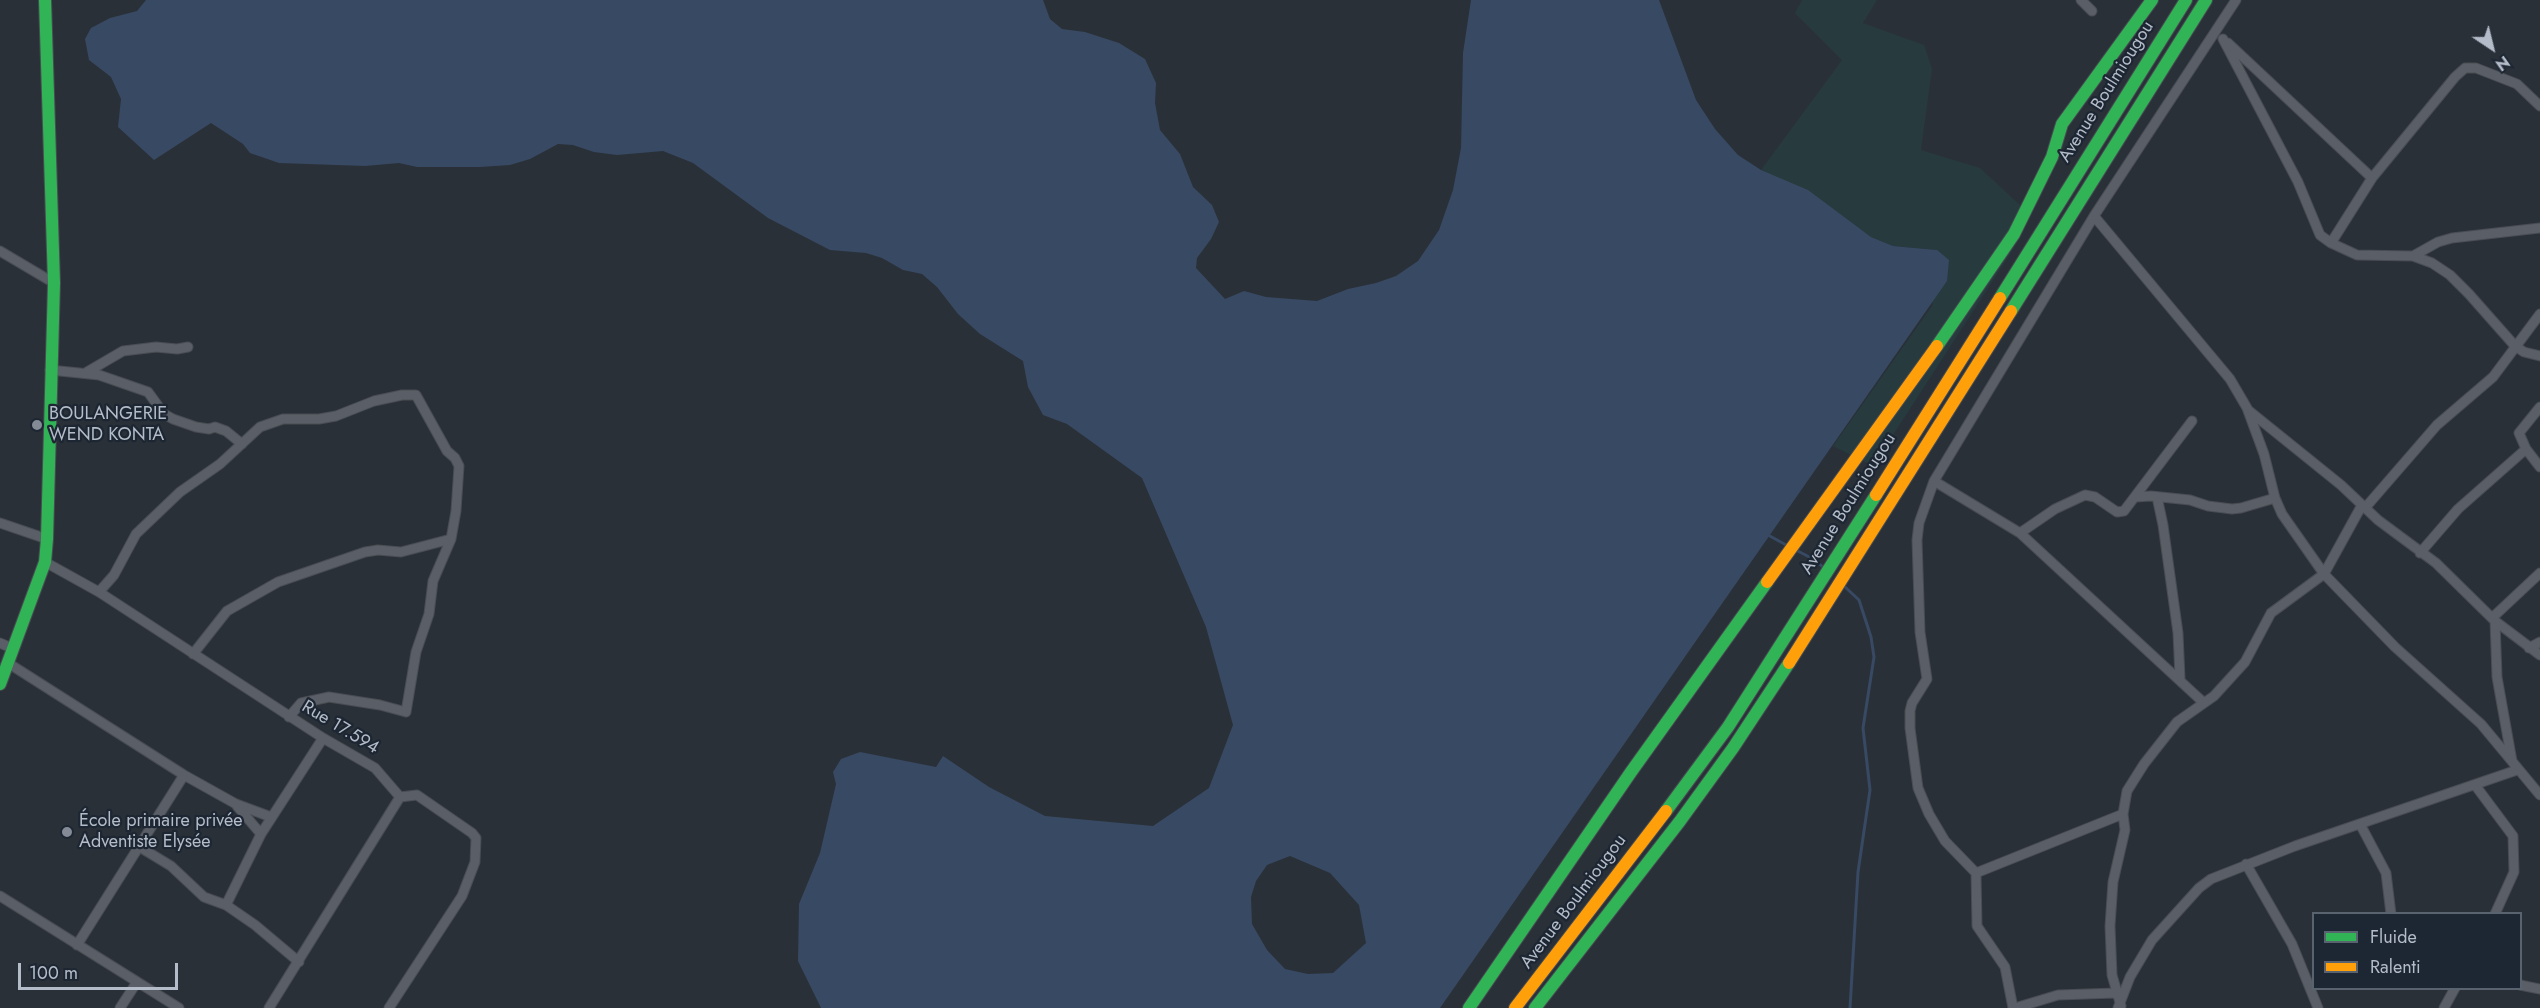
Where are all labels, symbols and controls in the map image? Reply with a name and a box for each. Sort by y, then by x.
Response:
street label: Avenue Boulmiougou [2055,17,2159,167]
north arrow [2462,18,2522,78]
text: N [2491,50,2514,76]
place label: BOULANGERIE WEND KONTA [49,404,167,446]
marker: BOULANGERIE WEND KONTA [30,418,44,432]
street label: Avenue Boulmiougou [1797,429,1901,579]
street label: Rue 17.594 [297,697,383,759]
place label: École primaire privée Adventiste Elysée [79,811,243,854]
marker: École primaire privée Adventiste Elysée [60,825,74,839]
street label: Avenue Boulmiougou [1516,831,1632,973]
legend [2312,912,2522,990]
text: Fluide [2370,924,2417,950]
scale bar [21,951,182,989]
text: Ralenti [2370,954,2421,980]
text: 100 m [29,960,78,986]

